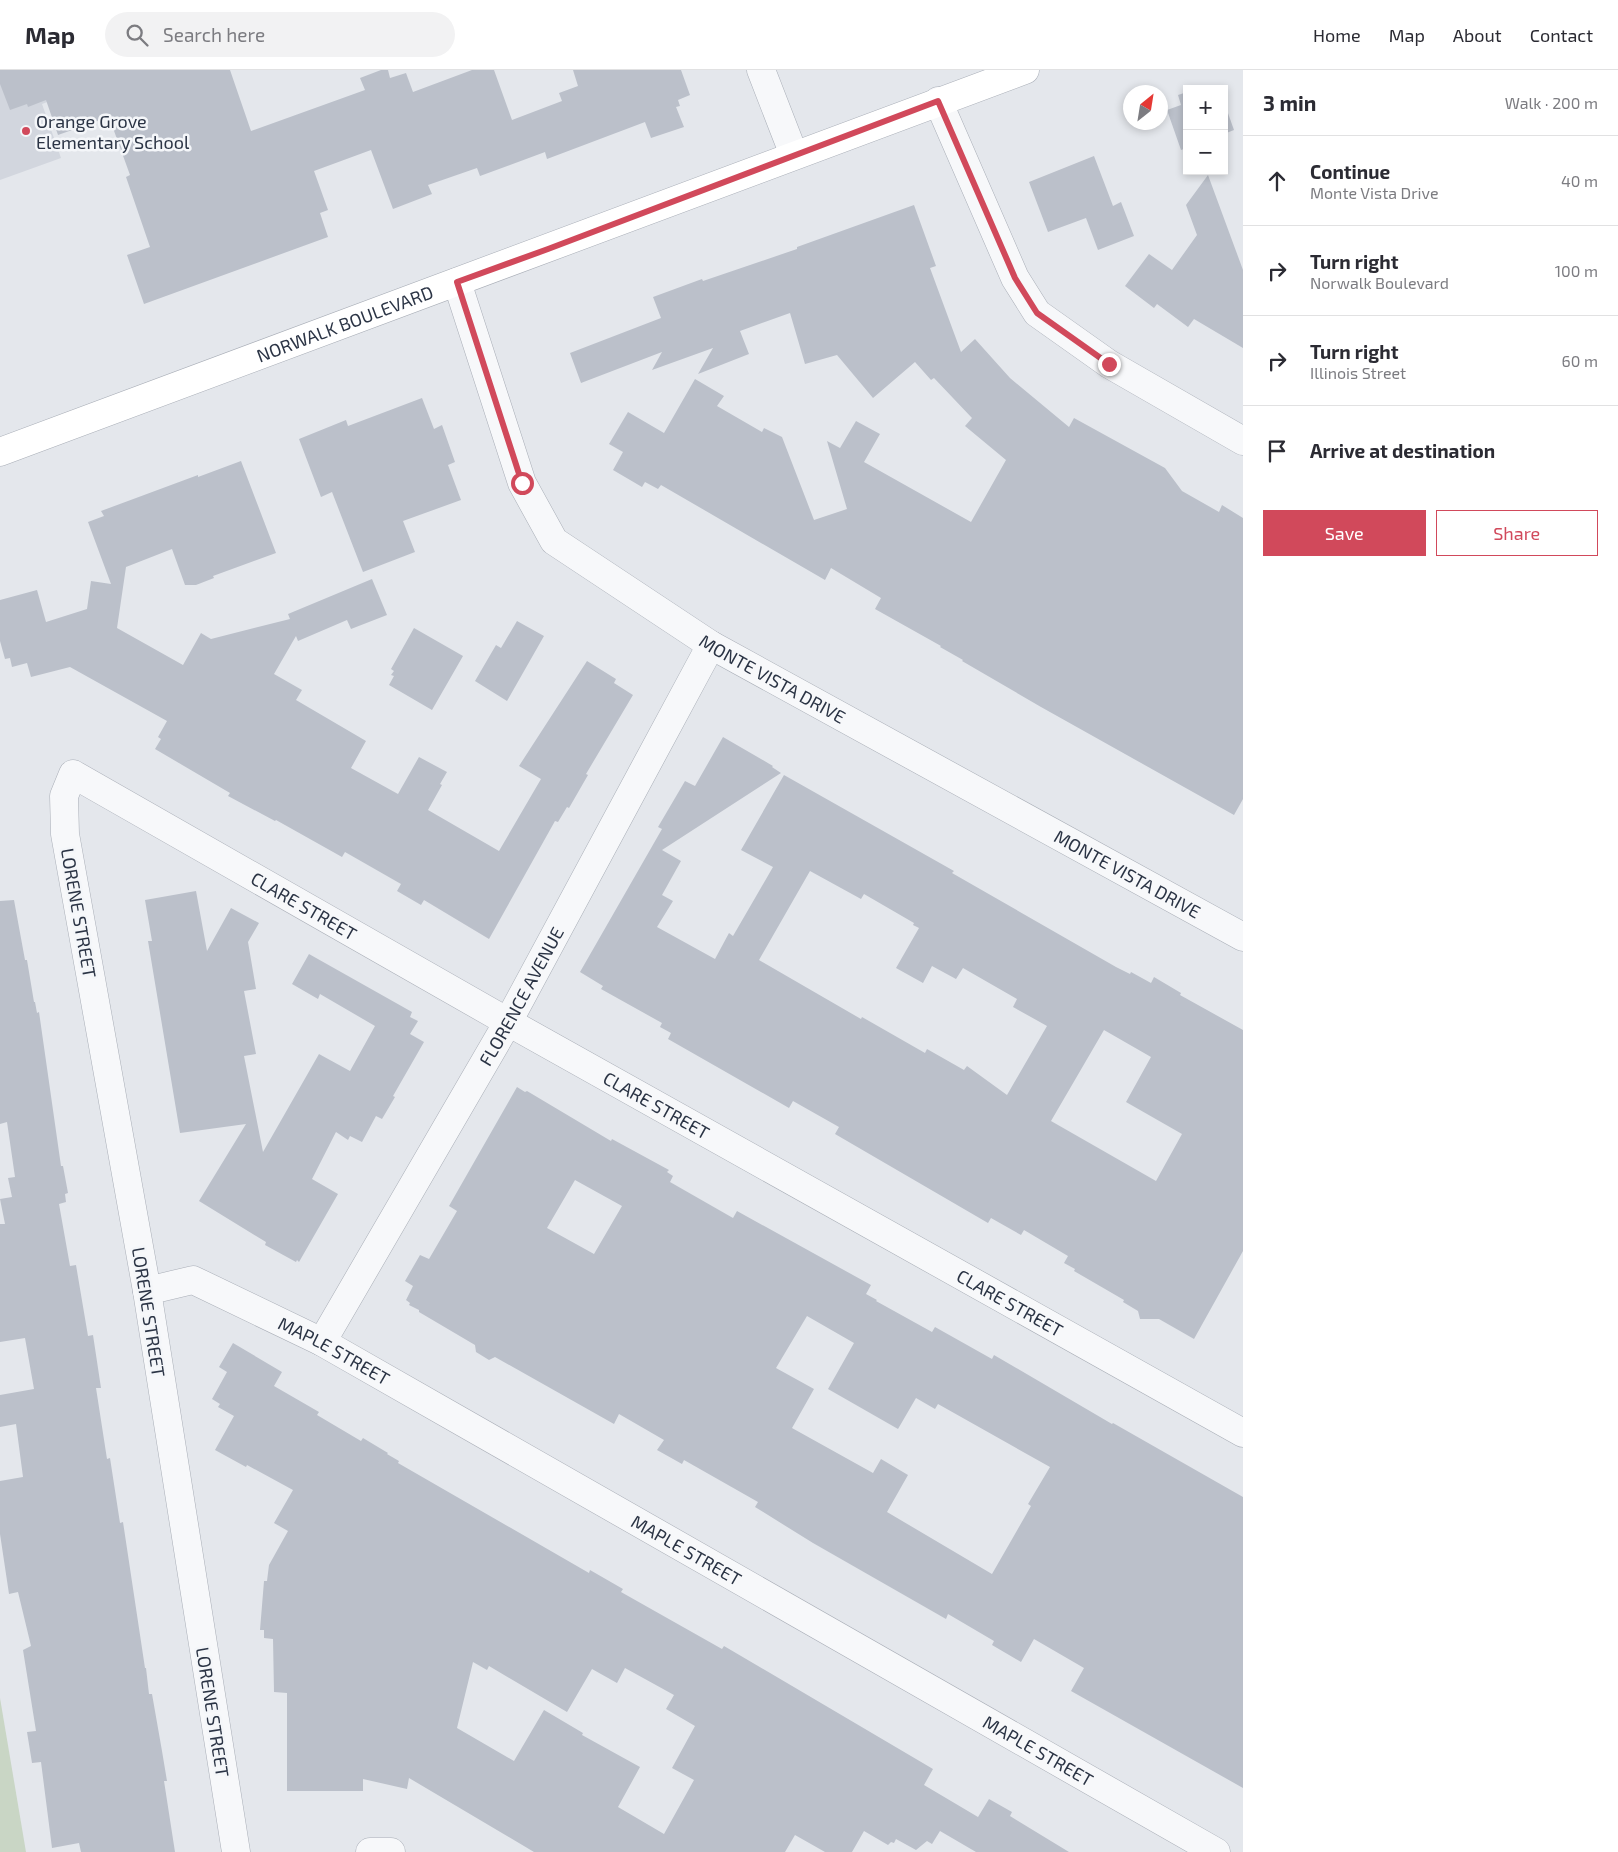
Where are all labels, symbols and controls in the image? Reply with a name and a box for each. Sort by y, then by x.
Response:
search box [105,12,455,57]
text: Map [25,20,75,49]
icon: search [123,21,151,49]
text: Search here [163,23,265,46]
text: Home [1313,24,1361,46]
text: Map [1389,24,1425,46]
text: About [1453,24,1502,46]
text: Contact [1530,24,1593,46]
north arrow [1123,85,1168,130]
map controls [1183,85,1228,175]
button: + [1183,85,1228,130]
text: 3 min [1263,90,1316,115]
text: Walk · 200 m [1505,93,1598,112]
place label: Orange Grove Elementary School [36,110,190,153]
marker: Orange Grove Elementary School [20,125,32,137]
button: − [1183,130,1228,175]
text: Continue [1310,160,1390,183]
icon: ahead [1263,167,1291,195]
text: 40 m [1561,171,1598,190]
text: Monte Vista Drive [1310,183,1439,202]
text: Turn right [1310,250,1398,273]
icon: right [1263,257,1291,285]
text: 100 m [1555,261,1598,280]
text: Norwalk Boulevard [1310,273,1449,292]
street label: NORWALK BOULEVARD [254,281,436,366]
text: Turn right [1310,340,1398,363]
icon: right [1263,347,1291,375]
text: 60 m [1562,351,1598,370]
route end [1098,353,1121,376]
text: Illinois Street [1310,363,1406,382]
icon: arrive [1263,437,1291,465]
text: Arrive at destination [1310,439,1495,462]
route start [511,472,534,495]
button: Save [1263,510,1426,556]
button: Share [1436,510,1598,556]
street label: MONTE VISTA DRIVE [695,629,850,728]
street label: MONTE VISTA DRIVE [1051,825,1205,923]
street label: LORENE STREET [57,846,101,980]
street label: CLARE STREET [247,867,361,945]
street label: FLORENCE AVENUE [474,923,568,1070]
street label: CLARE STREET [600,1067,714,1144]
street label: LORENE STREET [128,1245,170,1379]
street label: CLARE STREET [953,1264,1067,1341]
street label: MAPLE STREET [275,1312,394,1390]
street label: MAPLE STREET [627,1510,746,1590]
street label: LORENE STREET [192,1645,234,1779]
street label: MAPLE STREET [979,1710,1098,1791]

